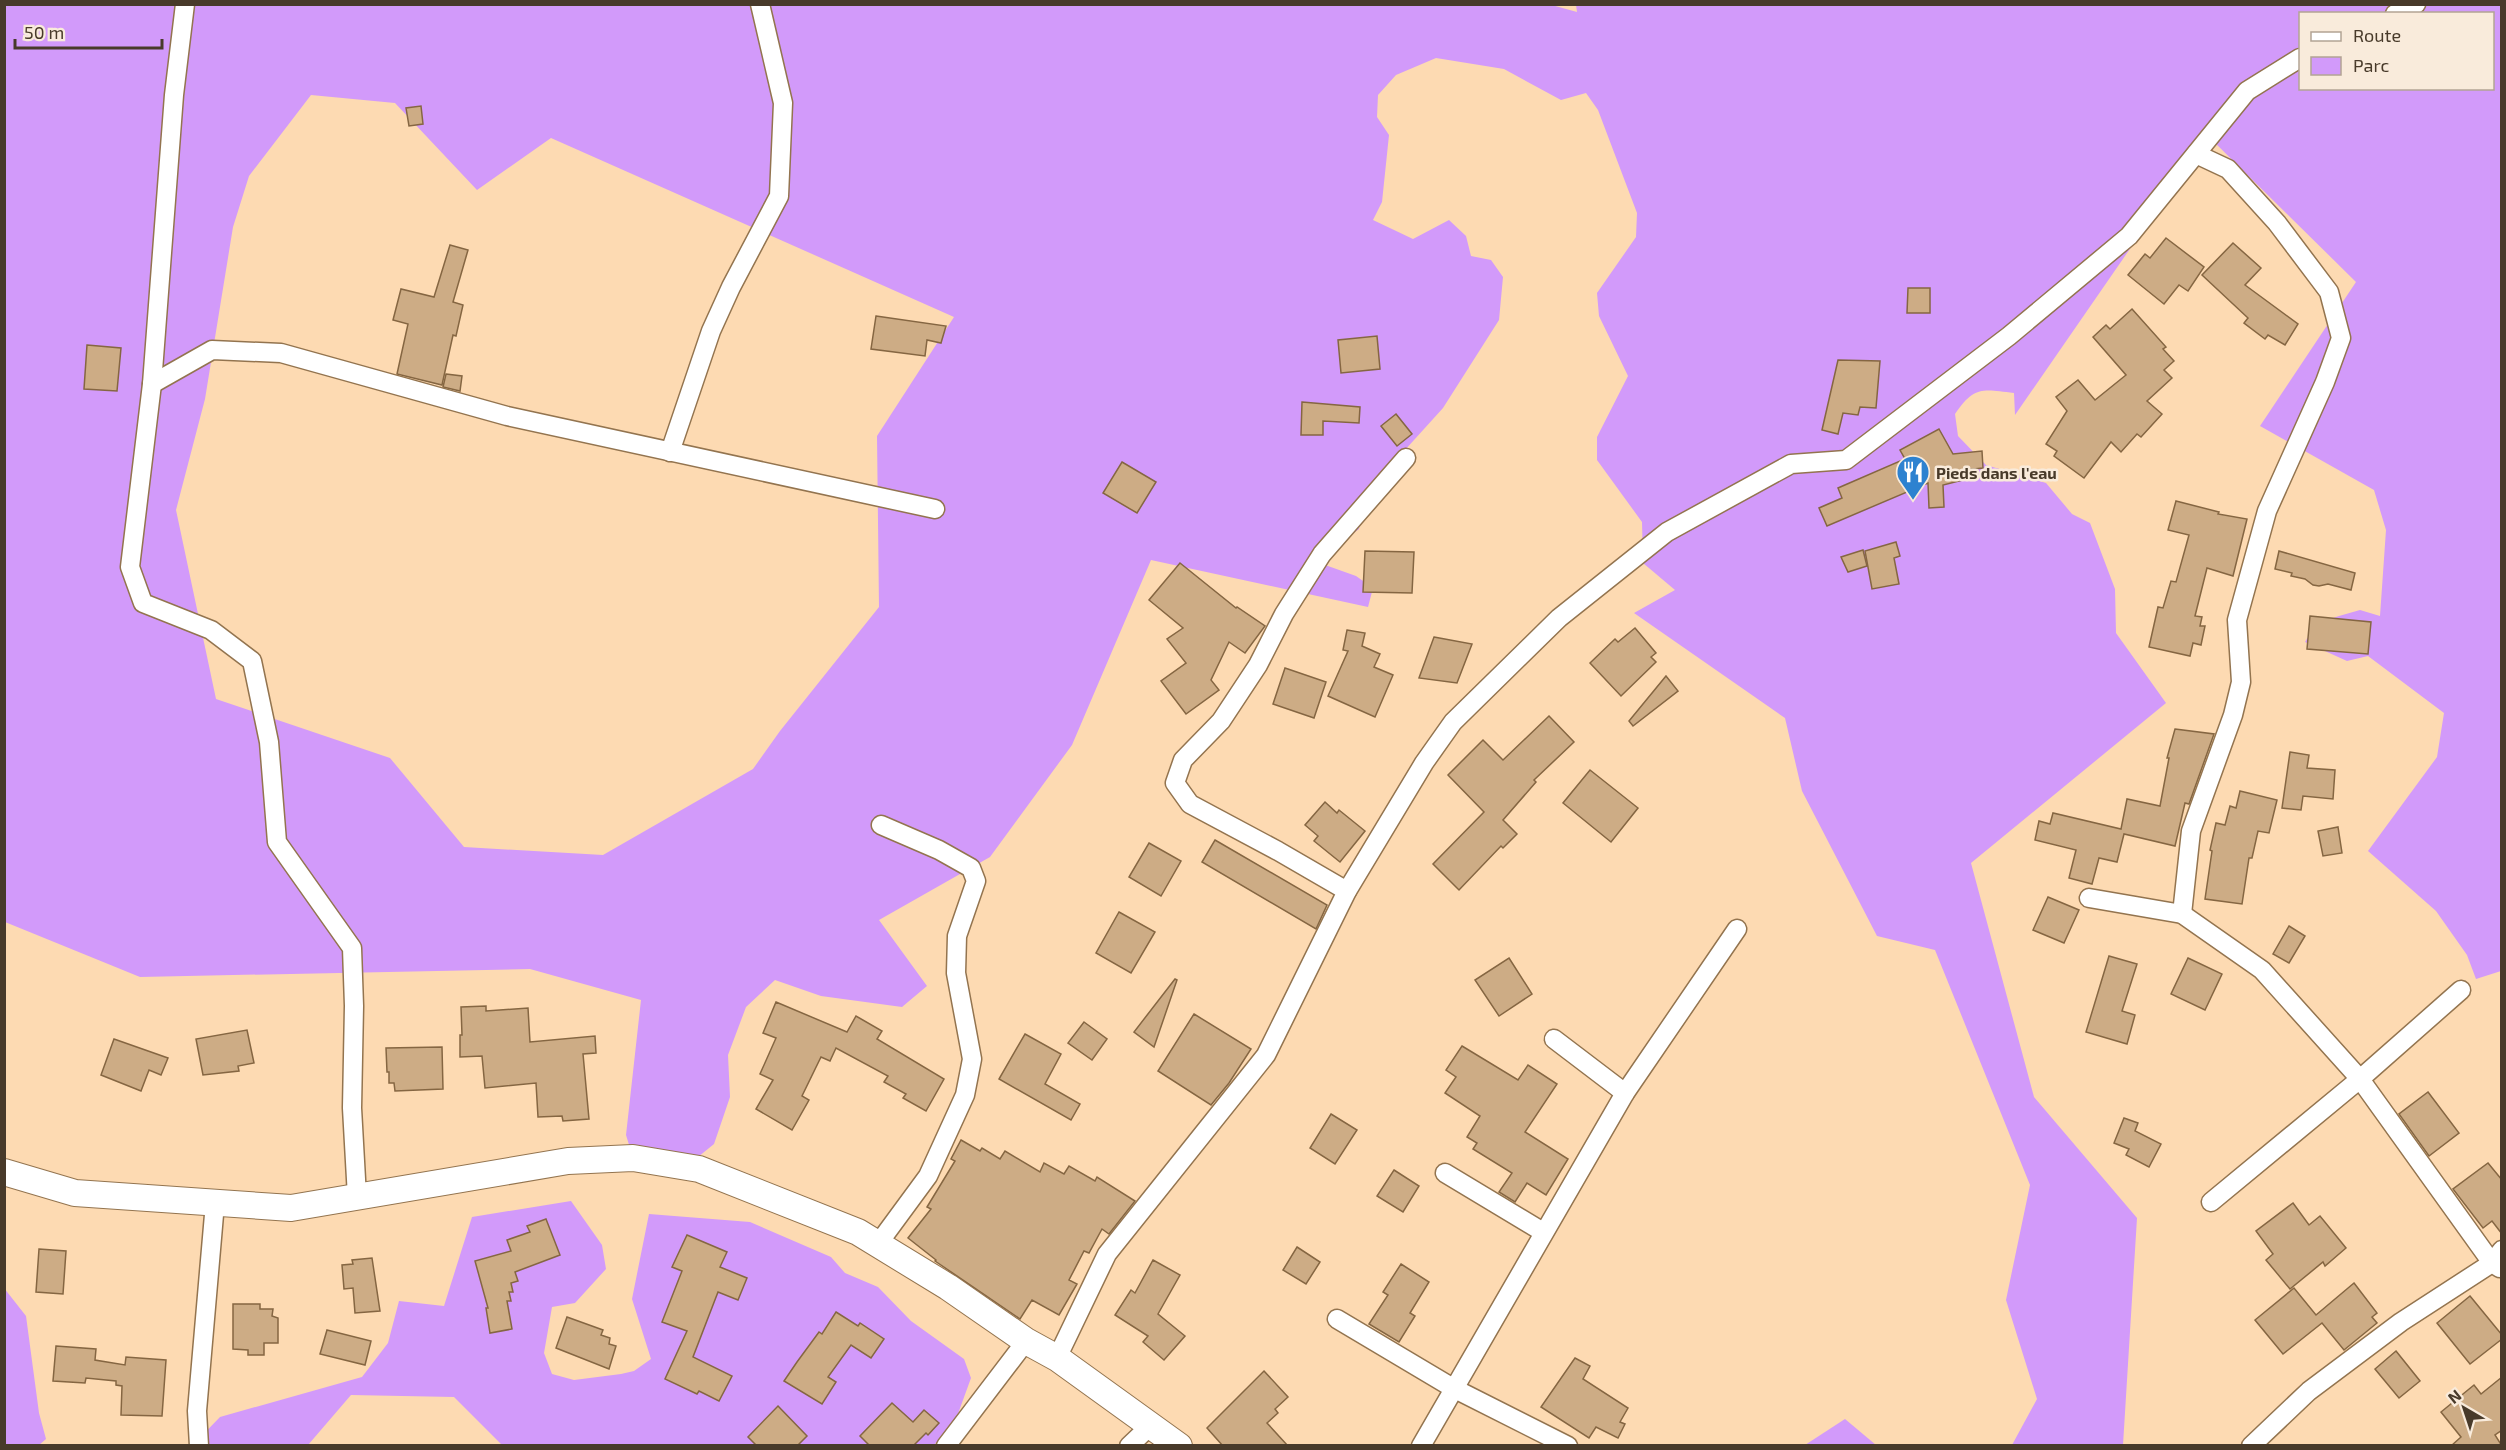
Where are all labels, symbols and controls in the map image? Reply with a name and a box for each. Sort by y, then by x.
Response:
scale bar [15,12,162,50]
legend [2299,12,2494,90]
text: 50 m [24,21,64,43]
text: Route [2353,24,2401,46]
text: Parc [2353,54,2389,76]
restaurant icon: Pieds dans l'eau [1895,454,1931,501]
place label: Pieds dans l'eau [1936,463,2057,482]
north arrow [2434,1378,2494,1438]
text: N [2444,1385,2465,1407]

